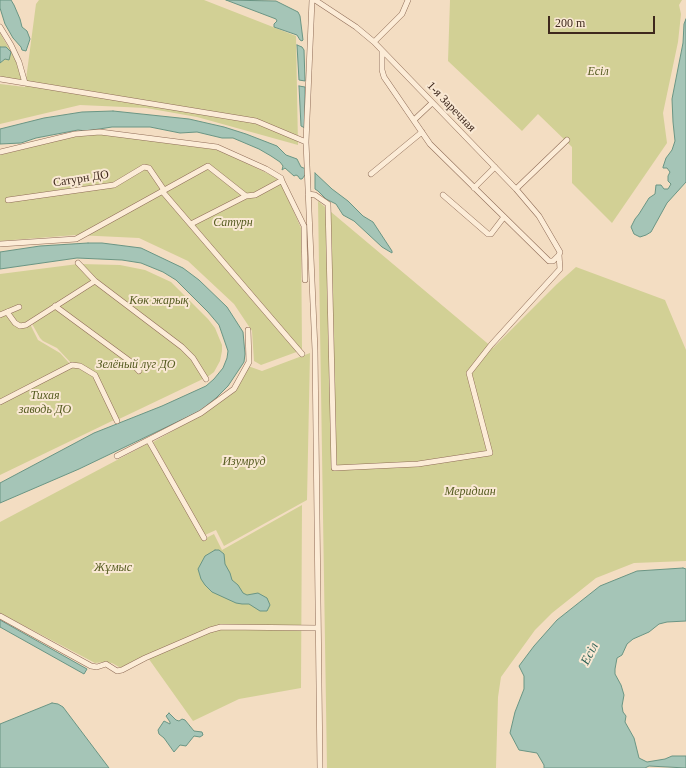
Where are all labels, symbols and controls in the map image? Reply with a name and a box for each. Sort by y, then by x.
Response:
scale bar [550,8,657,34]
text: 200 m [555,16,585,30]
park label: Есіл [587,65,609,79]
street label: 1-я Заречная [424,79,478,135]
street label: Сатурн ДО [52,167,110,191]
park label: Сатурн [213,216,253,230]
park label: Көк жарық [129,294,189,308]
park label: Зелёный луг ДО [97,358,175,372]
park label: Тихая заводь ДО [19,389,71,417]
park label: Изумруд [222,455,266,469]
park label: Меридиан [444,485,496,499]
park label: Жұмыс [94,561,132,575]
water label: Есіл [578,640,602,668]

